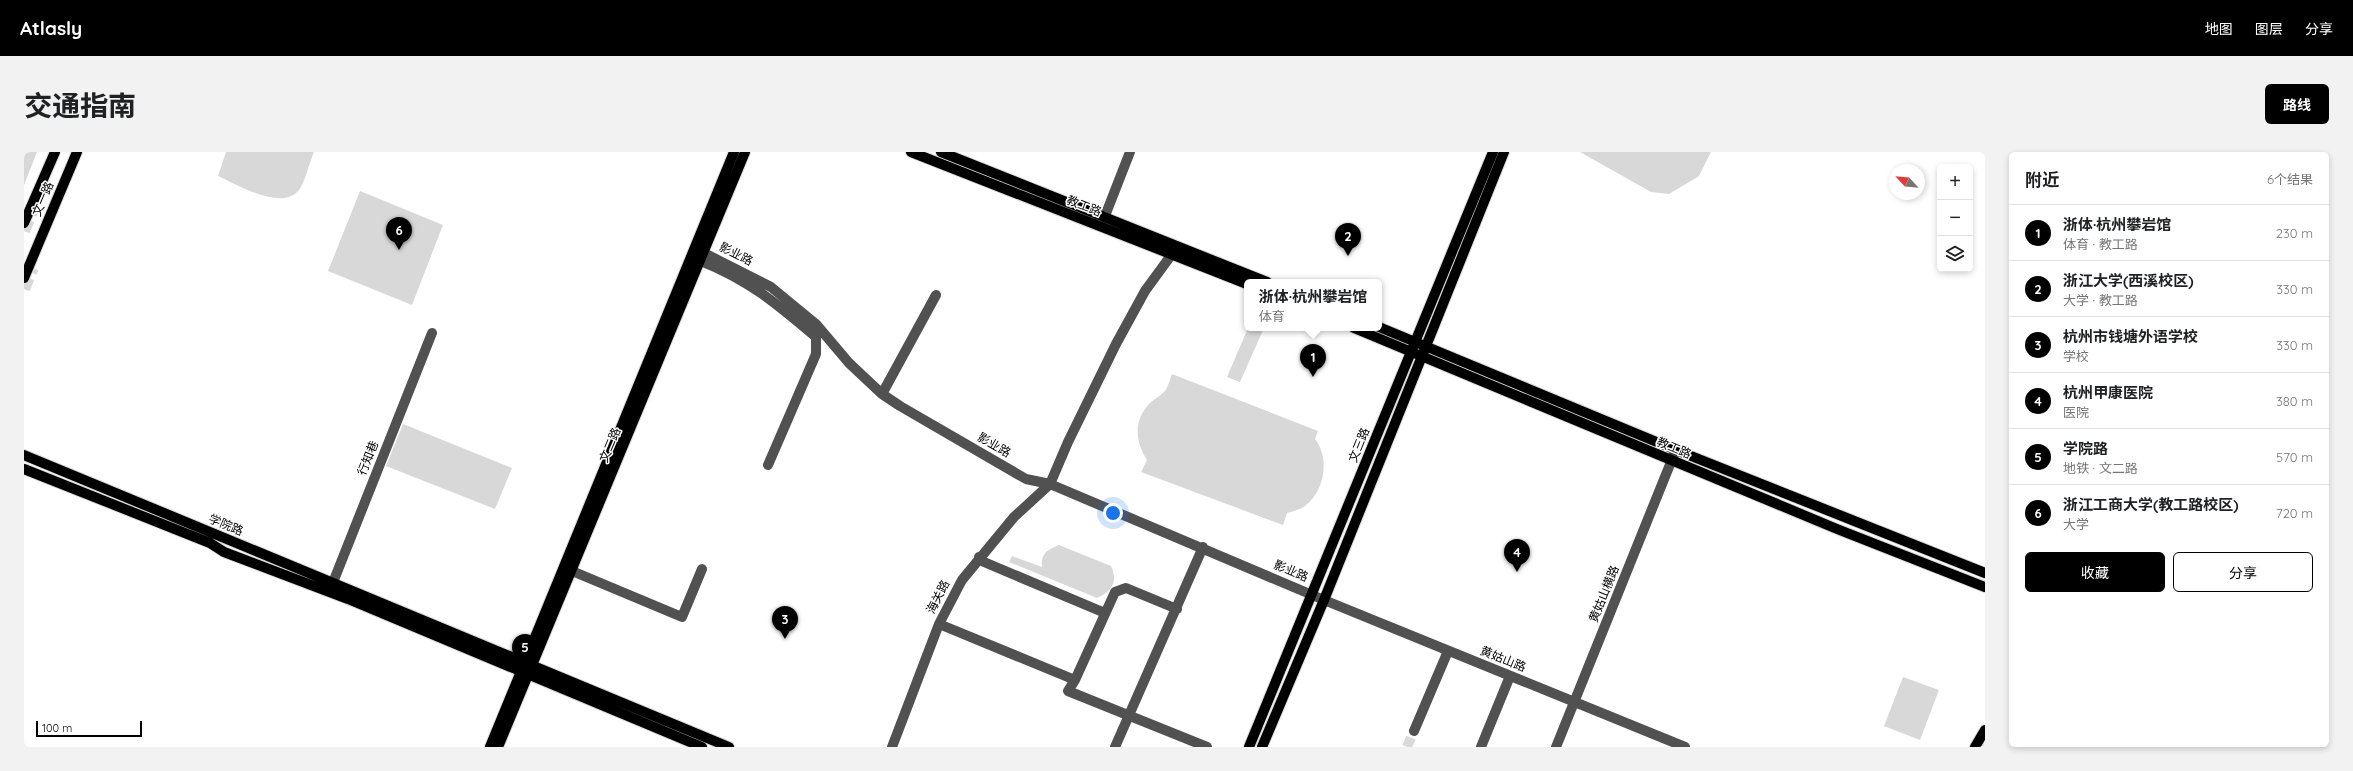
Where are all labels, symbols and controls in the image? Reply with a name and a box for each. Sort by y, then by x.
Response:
text: Atlasly [20,16,82,40]
text: 地图 [2205,20,2233,38]
text: 图层 [2255,20,2283,38]
text: 分享 [2305,20,2333,38]
button: 路线 [2265,84,2329,124]
text: 交通指南 [24,88,136,123]
north arrow [1889,164,1925,200]
map controls [1937,164,1973,272]
button: + [1937,164,1973,200]
text: 附近 [2025,169,2059,190]
text: 6个结果 [2267,171,2313,187]
street label: 文一路 [29,179,56,218]
street label: 教工路 [1065,192,1104,219]
button: − [1937,200,1973,236]
text: 浙体·杭州攀岩馆 [2063,215,2171,234]
pin: 6 [386,217,412,250]
pin: 2 [1335,223,1361,256]
text: 1 [2035,225,2041,241]
text: 230 m [2276,225,2313,241]
button: layers [1937,236,1973,272]
text: 体育 · 教工路 [2063,236,2138,252]
street label: 影业路 [717,239,756,268]
text: 浙江大学(西溪校区) [2063,271,2194,290]
popup [1244,279,1382,331]
text: 2 [2034,281,2042,297]
text: 330 m [2276,281,2313,297]
text: 浙体·杭州攀岩馆 [1259,287,1367,306]
text: 大学 · 教工路 [2063,292,2138,308]
text: 体育 [1259,308,1285,324]
text: 杭州市钱塘外语学校 [2063,327,2198,346]
text: 3 [2035,337,2041,353]
text: 330 m [2276,337,2313,353]
pin: 1 [1300,344,1326,377]
text: 学校 [2063,348,2089,364]
text: 杭州甲康医院 [2063,383,2153,402]
text: 4 [2034,393,2042,409]
text: 380 m [2276,393,2313,409]
text: 医院 [2063,404,2089,420]
street label: 文二路 [596,425,623,464]
street label: 文三路 [1345,425,1372,464]
street label: 影业路 [975,429,1014,460]
street label: 教工路 [1655,434,1694,461]
street label: 行知巷 [354,438,381,477]
text: 学院路 [2063,439,2108,458]
text: 5 [2034,449,2042,465]
text: 570 m [2276,449,2313,465]
text: 地铁 · 文二路 [2063,460,2138,476]
text: 浙江工商大学(教工路校区) [2063,495,2239,514]
your location [1103,503,1123,523]
text: 6 [2034,505,2042,521]
text: 720 m [2276,505,2313,521]
street label: 学院路 [207,511,246,538]
text: 大学 [2063,516,2089,532]
pin: 4 [1504,539,1530,572]
button: 收藏 [2025,552,2165,592]
button: 分享 [2173,552,2313,592]
street label: 影业路 [1272,557,1311,584]
street label: 黄姑山横路 [1585,563,1622,624]
street label: 海关路 [923,577,952,616]
pin: 3 [772,606,798,639]
pin: 5 [512,634,538,667]
street label: 黄姑山路 [1478,643,1528,674]
scale bar [36,719,142,738]
text: 100 m [42,721,72,735]

